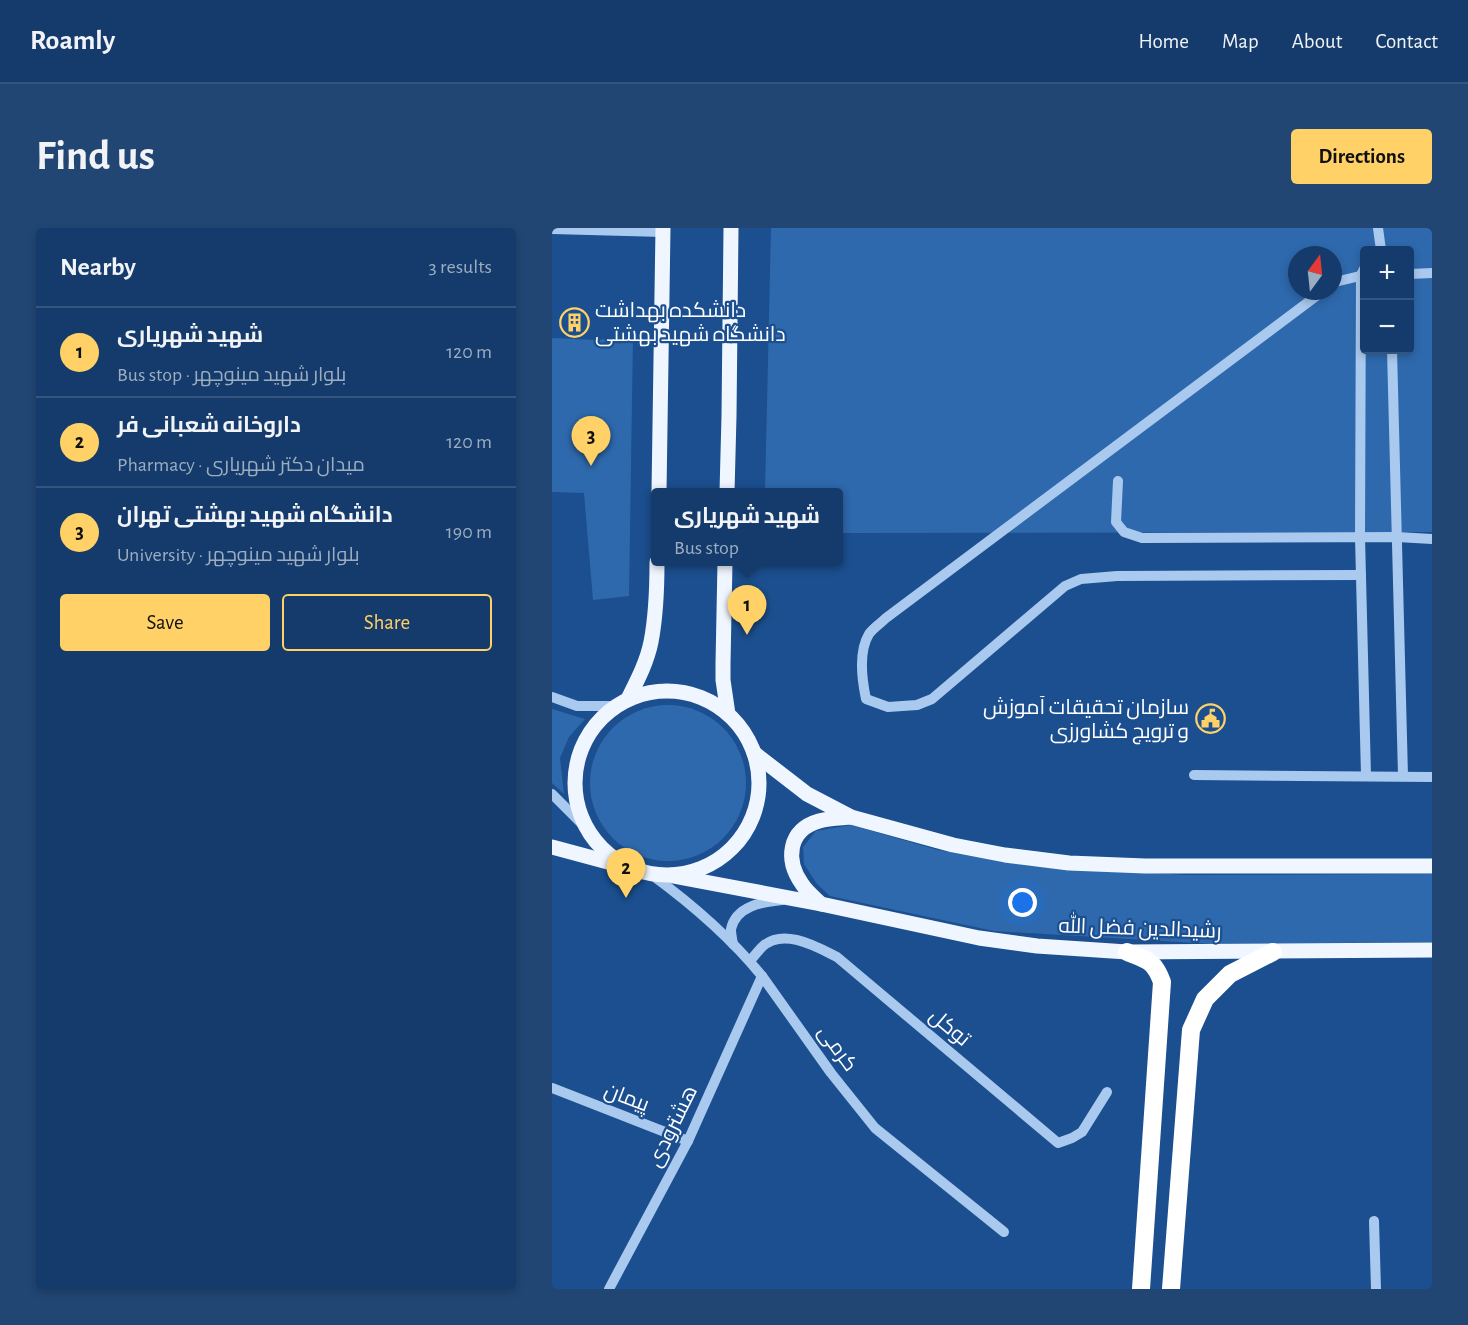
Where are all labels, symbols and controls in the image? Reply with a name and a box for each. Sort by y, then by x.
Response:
text: Roamly [30,27,115,55]
text: Home [1138,31,1189,52]
text: Map [1222,31,1259,52]
text: About [1292,31,1342,52]
text: Contact [1375,31,1438,52]
button: Directions [1291,129,1432,184]
text: Find us [36,135,155,177]
north arrow [1288,246,1342,300]
map controls [1360,246,1414,354]
button: + [1360,246,1414,300]
text: Nearby [60,254,136,280]
text: 3 results [428,257,492,277]
place label: دانشکده بهداشت دانشگاه شهید بهشتی [595,300,786,347]
button: − [1360,300,1414,354]
building icon: دانشکده بهداشت دانشگاه شهید بهشتی [558,306,590,338]
text: شهید شهریاری [117,324,263,346]
text: 1 [76,342,83,362]
text: 120 m [446,342,492,362]
text: Bus stop · بلوار شهید مینوچهر [117,365,346,385]
text: داروخانه شعبانی فر [117,414,301,436]
pin: 3 [572,416,610,466]
text: 2 [75,432,84,452]
text: 120 m [446,432,492,452]
text: Pharmacy · میدان دکتر شهریاری [117,455,365,475]
popup [651,488,843,566]
text: دانشگاه شهید بهشتی تهران [117,504,393,526]
text: شهید شهریاری [674,505,820,527]
text: 3 [75,522,84,542]
text: 190 m [446,522,492,542]
text: Bus stop [674,538,739,558]
text: University · بلوار شهید مینوچهر [117,545,360,565]
pin: 1 [728,586,766,635]
button: Save [60,594,270,651]
button: Share [282,594,492,651]
place label: سازمان تحقیقات آموزش و ترویج کشاورزی [983,695,1189,745]
public building icon: سازمان تحقیقات آموزش و ترویج کشاورزی [1194,703,1226,735]
pin: 2 [606,848,646,898]
your location [1008,888,1037,917]
street label: رشیدالدین فضل الله [1058,911,1222,944]
street label: توکل [924,1005,974,1052]
street label: کرمی [812,1021,861,1076]
street label: پیمان [600,1079,652,1118]
street label: هشترودی [644,1082,703,1171]

